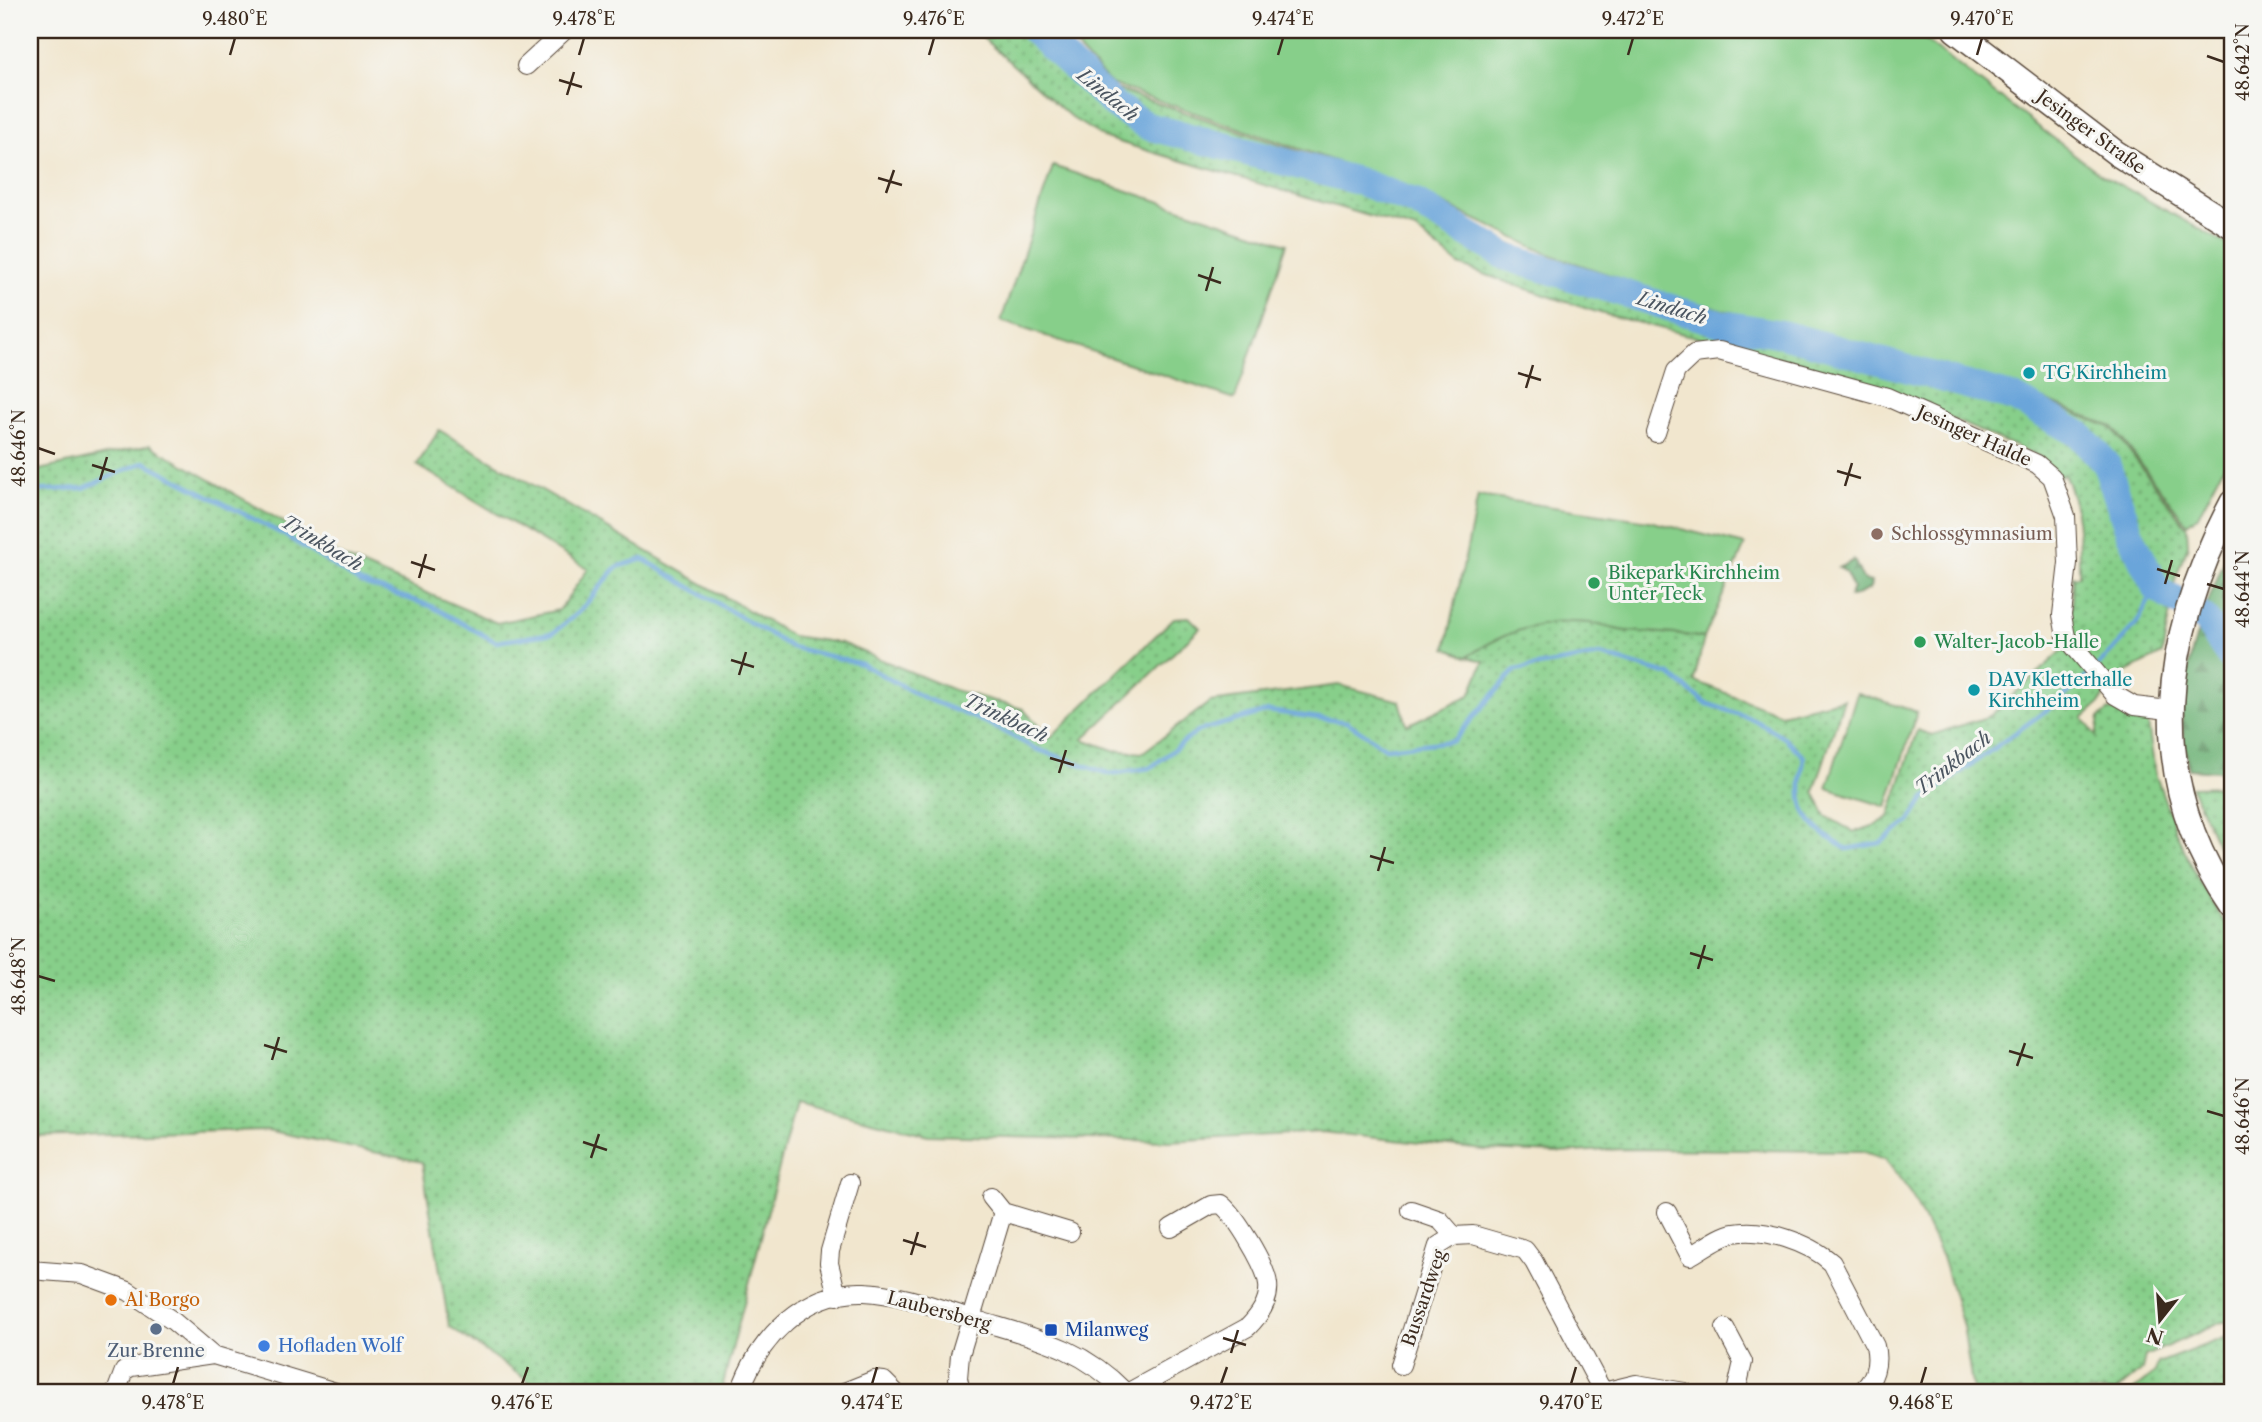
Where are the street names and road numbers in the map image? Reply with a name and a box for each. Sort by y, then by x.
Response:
street label: Jesinger Straße [2030,83,2150,179]
street label: Jesinger Halde [1910,400,2035,471]
street label: Bussardweg [1397,1246,1451,1349]
street label: Laubersberg [885,1287,994,1336]

